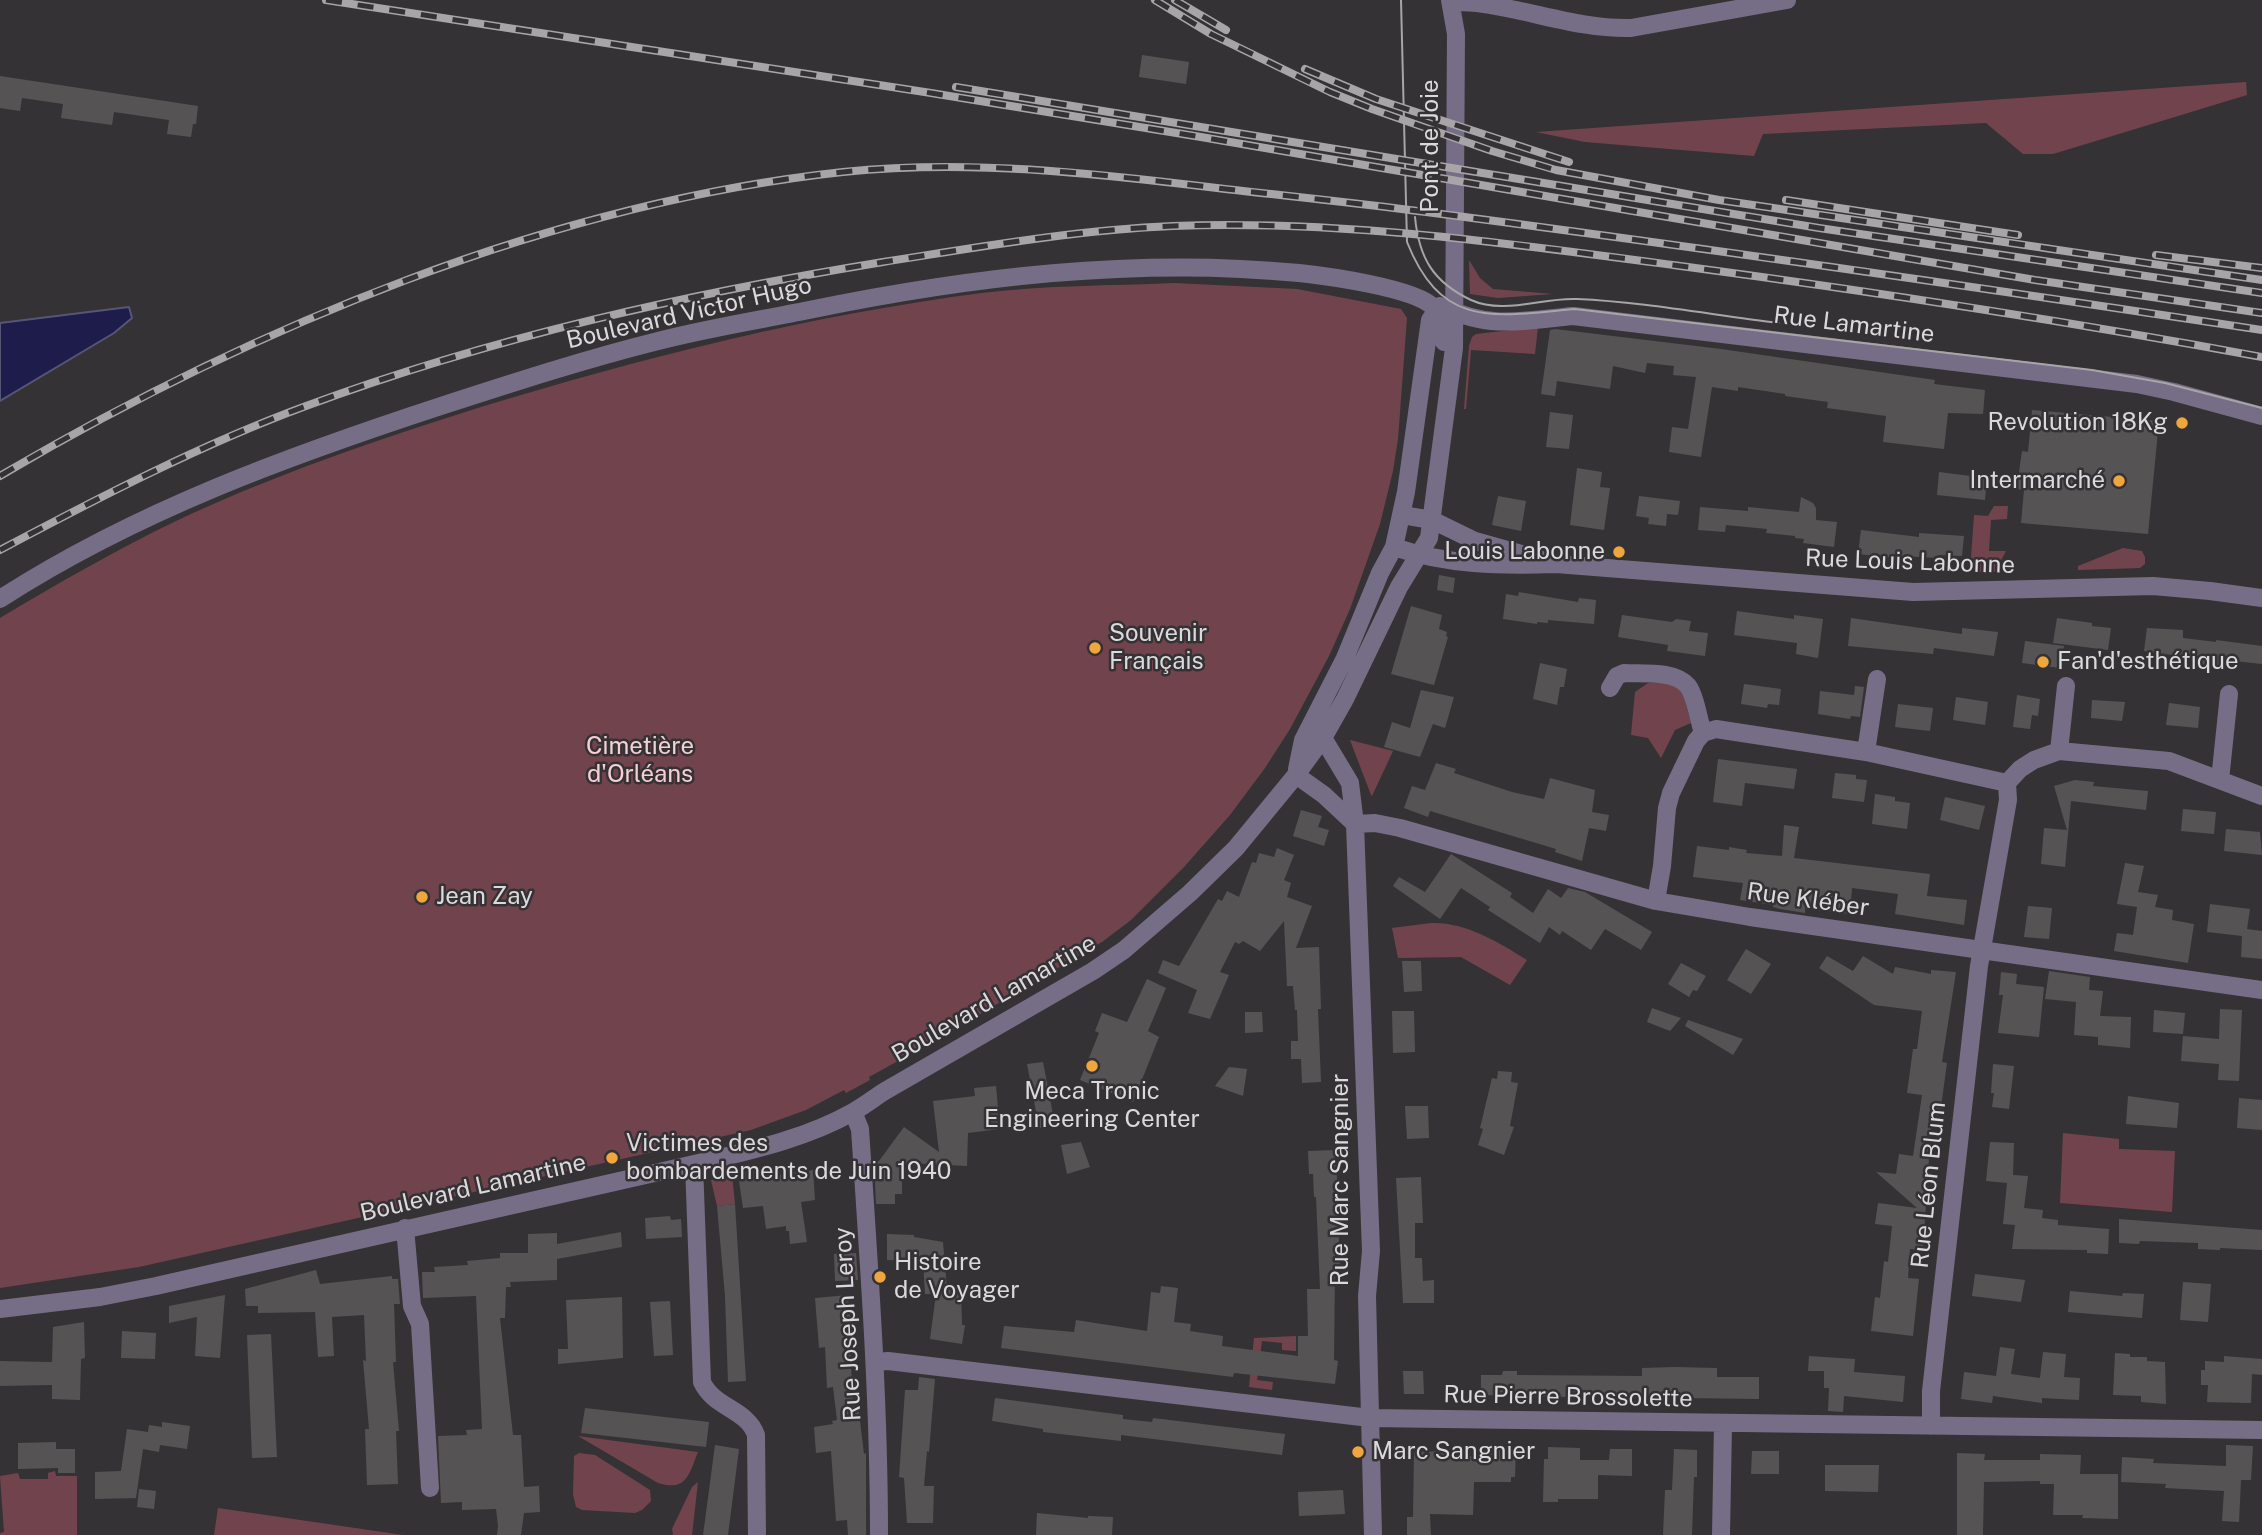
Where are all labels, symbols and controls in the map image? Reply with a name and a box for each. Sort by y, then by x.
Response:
street label: Pont de Joie [1417,79,1445,213]
street label: Boulevard Victor Hugo [563,271,815,355]
street label: Rue Lamartine [1772,301,1936,349]
place label: Revolution 18Kg [1987,409,2168,437]
marker: Revolution 18Kg [2174,415,2190,431]
place label: Intermarché [1969,467,2105,495]
marker: Intermarché [2111,473,2127,489]
place label: Louis Labonne [1444,538,1605,566]
marker: Louis Labonne [1611,544,1627,560]
street label: Rue Louis Labonne [1804,544,2016,580]
place label: Souvenir Français [1109,620,1207,676]
marker: Souvenir Français [1087,640,1103,656]
place label: Fan'd'esthétique [2057,648,2239,676]
marker: Fan'd'esthétique [2035,654,2051,670]
park label: Cimetière d'Orléans [586,733,694,789]
street label: Rue Kléber [1745,877,1871,923]
place label: Jean Zay [436,883,533,911]
marker: Jean Zay [414,889,430,905]
street label: Boulevard Lamartine [887,929,1101,1069]
marker: Meca Tronic Engineering Center [1084,1058,1100,1074]
street label: Rue Marc Sangnier [1327,1074,1355,1286]
place label: Meca Tronic Engineering Center [984,1078,1200,1134]
street label: Rue Léon Blum [1906,1100,1952,1270]
place label: Victimes des bombardements de Juin 1940 [626,1130,952,1186]
street label: Boulevard Lamartine [357,1148,589,1228]
marker: Victimes des bombardements de Juin 1940 [604,1150,620,1166]
street label: Rue Joseph Leroy [829,1226,867,1422]
place label: Histoire de Voyager [894,1249,1020,1305]
marker: Histoire de Voyager [872,1269,888,1285]
street label: Rue Pierre Brossolette [1443,1380,1693,1414]
place label: Marc Sangnier [1372,1438,1535,1466]
marker: Marc Sangnier [1350,1444,1366,1460]

